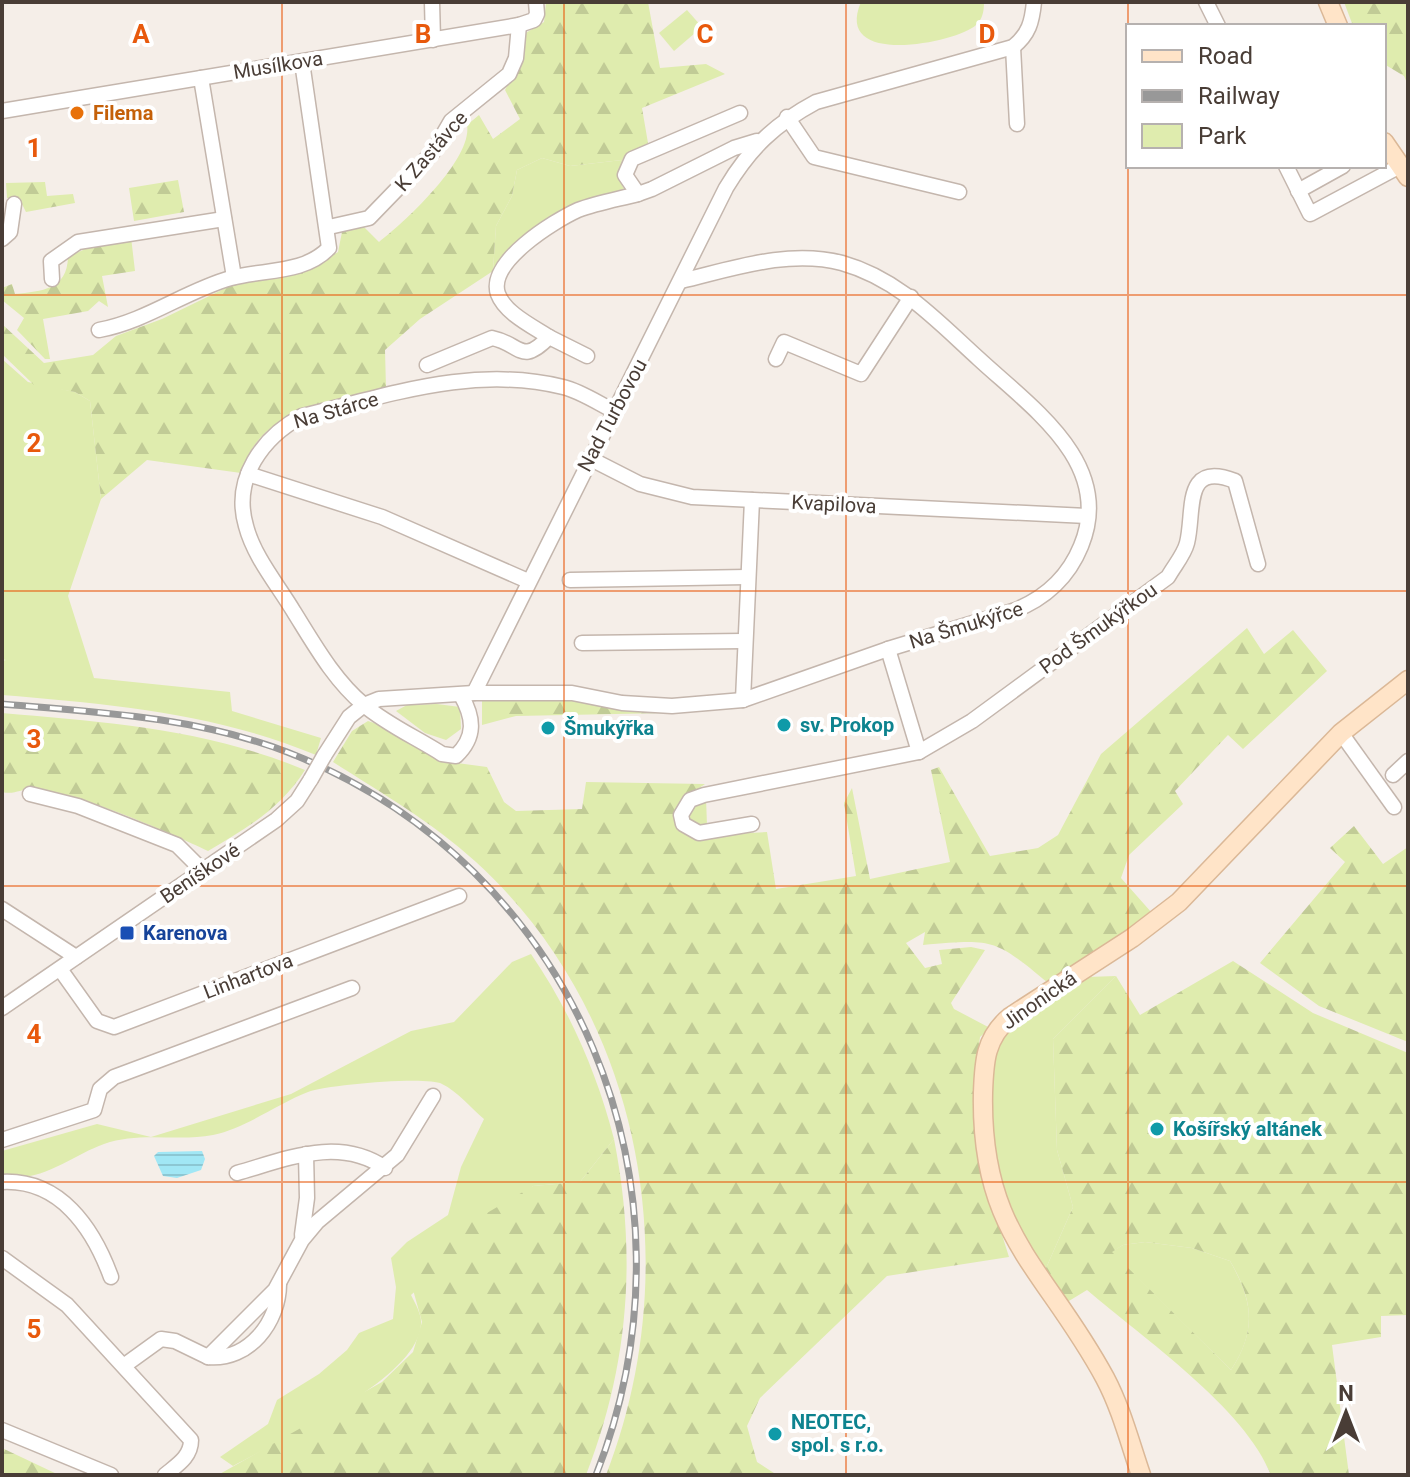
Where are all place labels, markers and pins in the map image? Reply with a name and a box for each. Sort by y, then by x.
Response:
place label: Filema [93,101,154,125]
marker: Filema [68,104,86,122]
place label: sv. Prokop [800,713,894,737]
place label: Šmukýřka [564,716,655,740]
marker: sv. Prokop [775,716,793,734]
marker: Šmukýřka [539,719,557,737]
place label: Karenova [143,921,228,945]
marker: Karenova [118,924,136,942]
place label: Košířský altánek [1173,1117,1322,1141]
marker: Košířský altánek [1148,1120,1166,1138]
place label: NEOTEC, spol. s r.o. [791,1410,884,1457]
marker: NEOTEC, spol. s r.o. [766,1425,784,1443]

